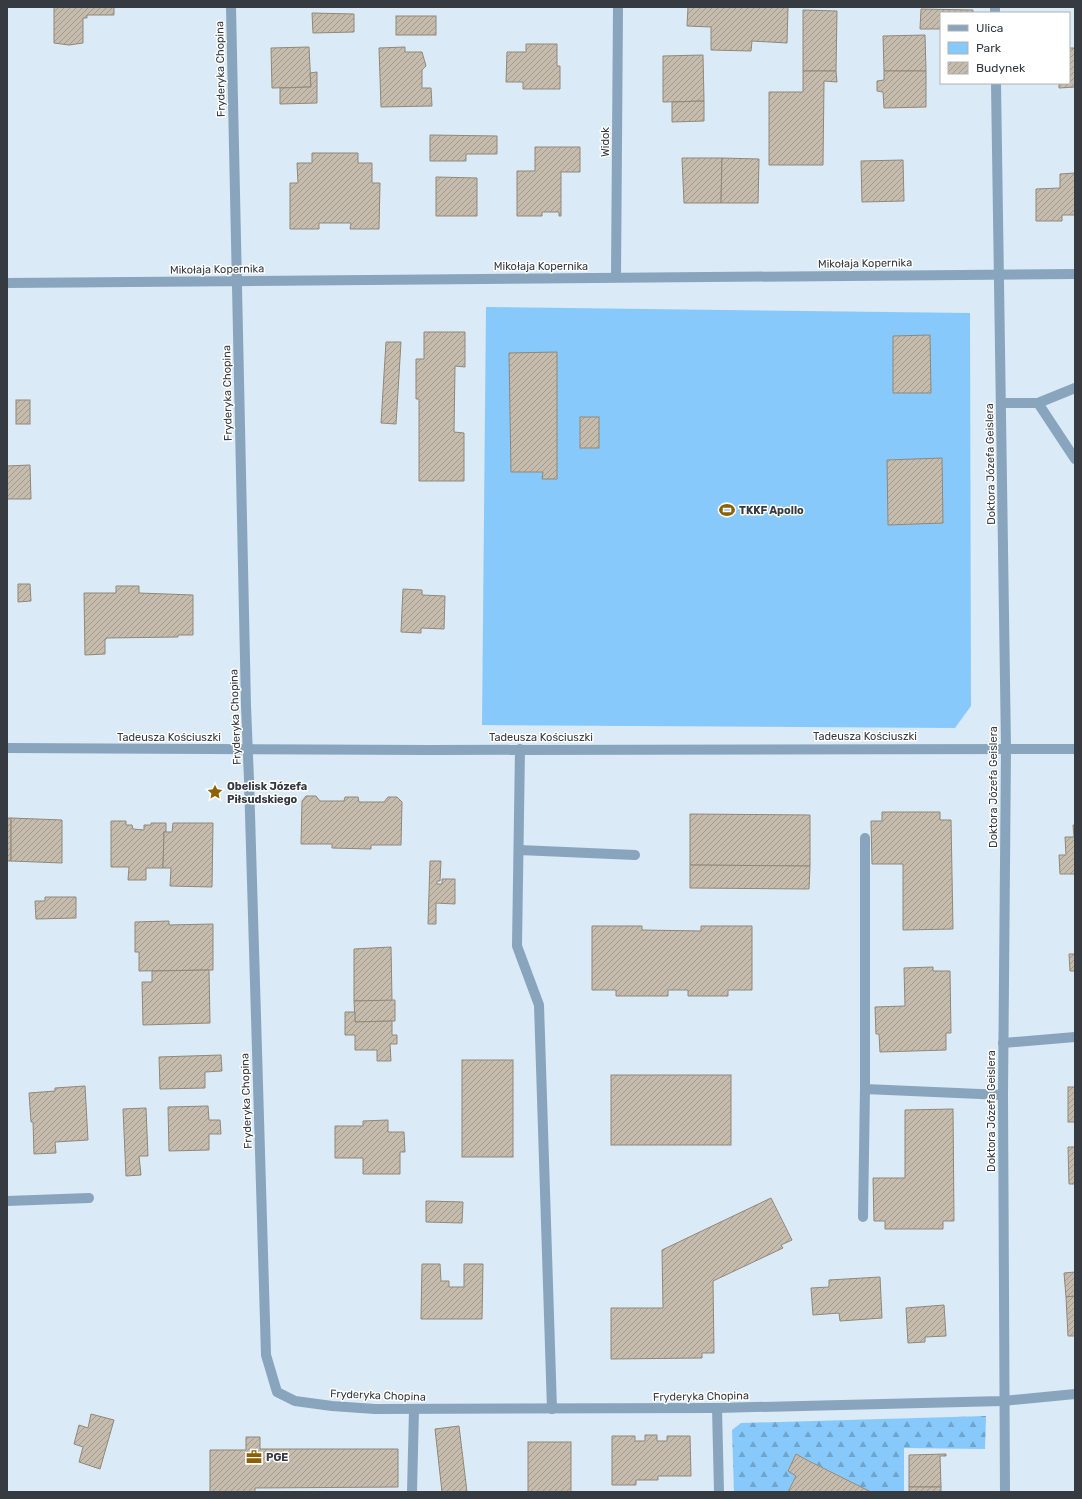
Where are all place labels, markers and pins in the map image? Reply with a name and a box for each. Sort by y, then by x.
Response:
sports icon: TKKF Apollo [718,501,736,519]
place label: TKKF Apollo [739,504,804,517]
place label: Obelisk Józefa Piłsudskiego [227,780,307,806]
place icon: Obelisk Józefa Piłsudskiego [206,783,224,801]
office icon: PGE [245,1448,263,1466]
place label: PGE [266,1451,288,1464]

